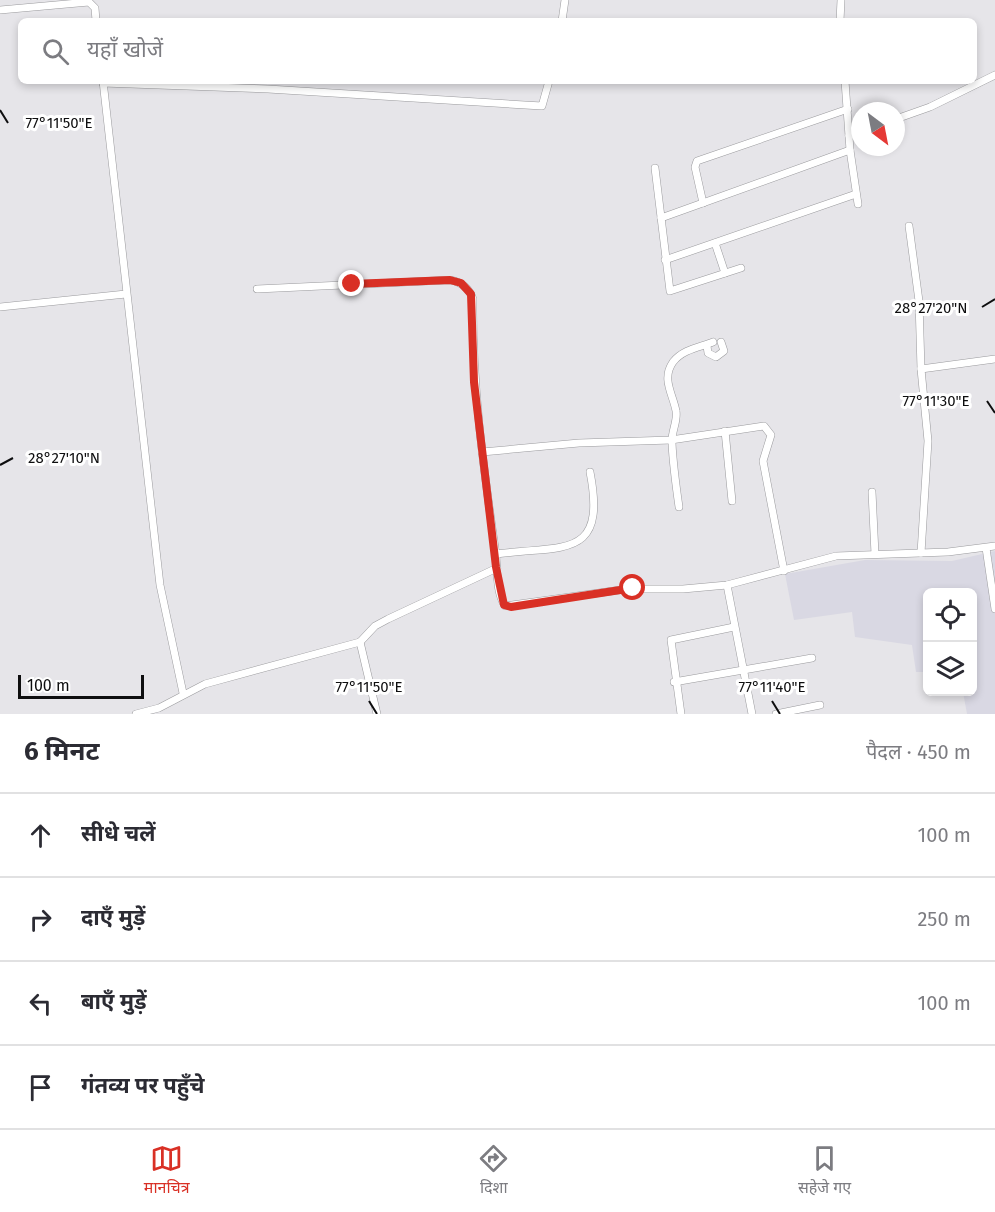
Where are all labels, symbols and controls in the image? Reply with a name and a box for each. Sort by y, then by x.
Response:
search box [18,18,977,84]
icon: search [39,35,72,68]
text: यहाँ खोजें [87,36,163,63]
north arrow [851,102,905,156]
text: 77°11'50"E [25,114,93,132]
route end [338,270,364,296]
text: 28°27'20"N [895,299,967,317]
text: 77°11'30"E [902,392,970,410]
text: 28°27'10"N [28,449,100,467]
route start [619,574,645,600]
map controls [923,588,977,696]
button: locate [923,588,977,642]
button: layers [923,642,977,696]
scale bar [18,672,144,700]
text: 100 m [27,676,70,695]
text: 77°11'50"E [335,678,403,696]
text: 77°11'40"E [739,678,806,696]
text: 6 मिनट [24,736,99,767]
text: पैदल · 450 m [866,740,971,764]
icon: ahead [24,819,57,852]
text: सीधे चलें [81,820,156,847]
text: 100 m [918,823,971,847]
icon: right [24,903,57,936]
text: दाएँ मुड़ें [81,904,145,931]
text: 250 m [917,907,971,931]
icon: left [24,987,57,1020]
text: बाएँ मुड़ें [81,988,147,1015]
text: 100 m [918,991,971,1015]
icon: arrive [24,1071,57,1104]
text: गंतव्य पर पहुँचे [81,1072,205,1099]
tab: मानचित्र [144,1142,190,1200]
tab: दिशा [477,1142,510,1200]
tab: सहेजे गए [798,1142,851,1200]

